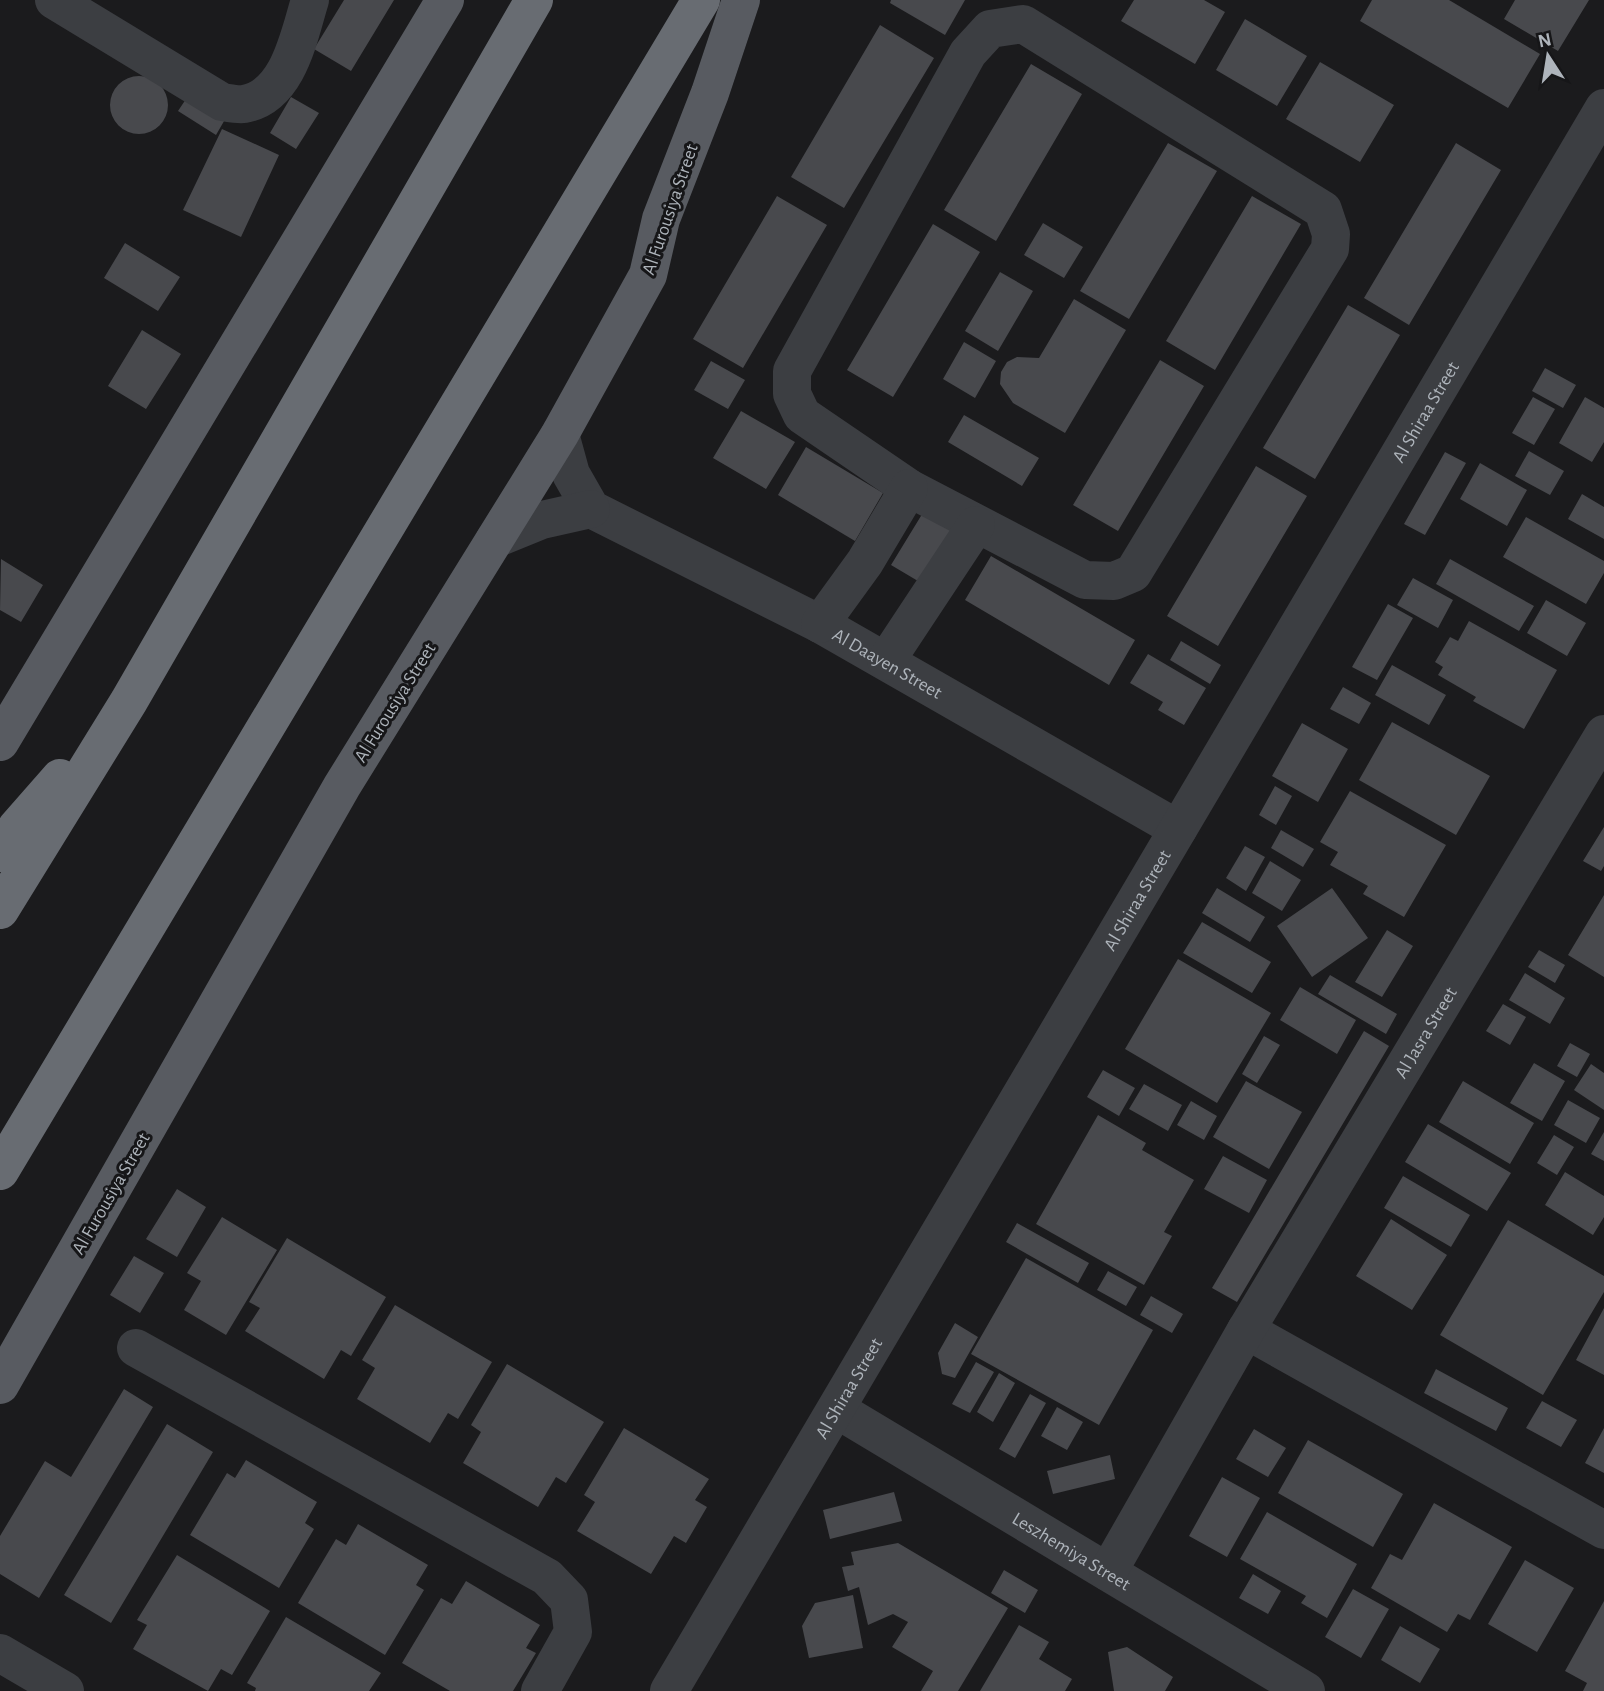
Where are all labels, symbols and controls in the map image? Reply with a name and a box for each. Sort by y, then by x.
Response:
north arrow [1513,21,1583,91]
text: N [1536,30,1553,52]
street label: Al Furousiya Street [639,142,702,277]
street label: Al Shiraa Street [1389,359,1463,466]
street label: Al Daayen Street [829,625,945,703]
street label: Al Furousiya Street [351,640,440,766]
street label: Al Shiraa Street [1101,847,1175,954]
street label: Al Jasra Street [1392,984,1461,1082]
street label: Al Furousiya Street [69,1130,154,1258]
street label: Al Shiraa Street [812,1335,886,1442]
street label: Leszhemiya Street [1009,1509,1133,1594]

